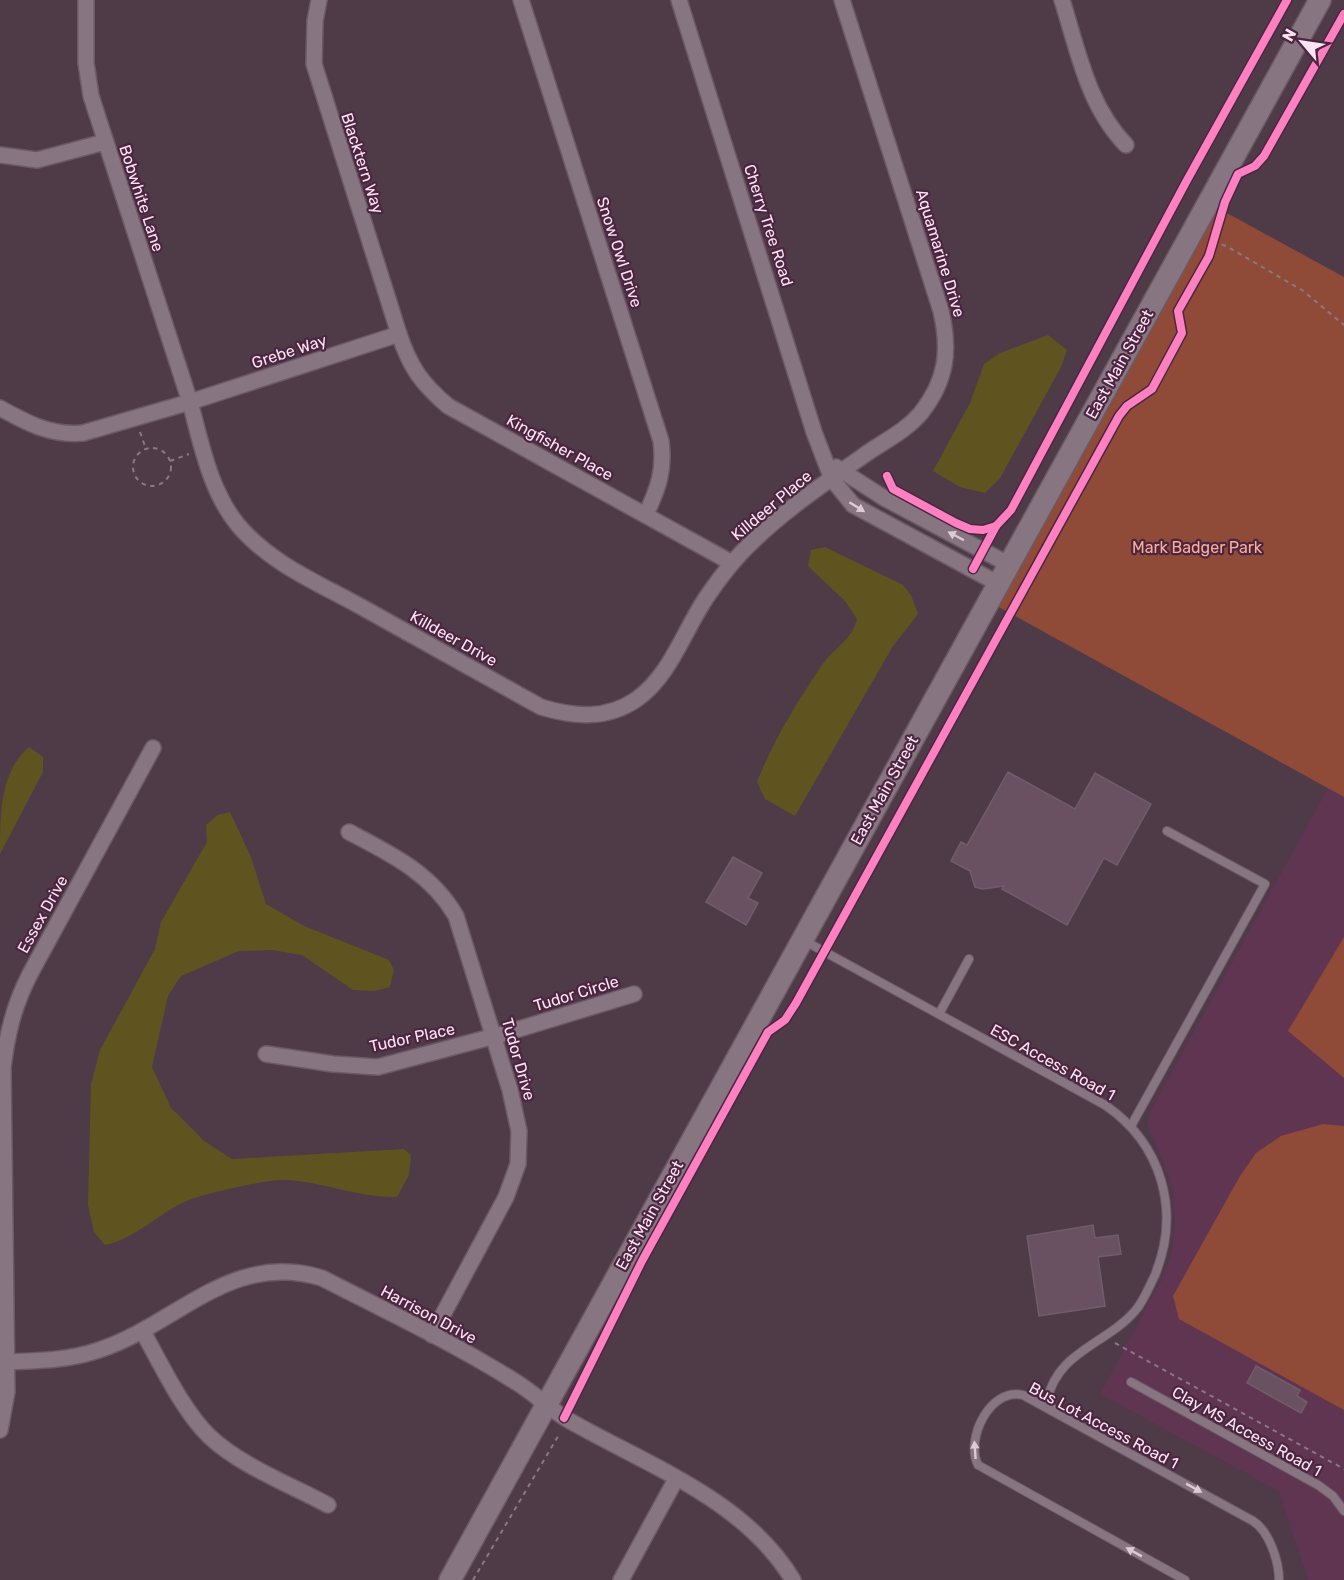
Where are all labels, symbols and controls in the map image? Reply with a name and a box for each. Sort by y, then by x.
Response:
north arrow [1272,12,1332,72]
text: N [1278,25,1300,45]
street label: Blacktern Way [337,110,388,216]
street label: Bobwhite Lane [115,142,168,254]
street label: Cherry Tree Road [740,162,797,289]
street label: Aquamarine Drive [912,187,969,319]
street label: Snow Owl Drive [593,195,646,310]
street label: East Main Street [1082,306,1157,422]
street label: Grebe Way [249,330,329,373]
street label: Kingfisher Place [503,410,616,485]
street label: Killdeer Place [727,466,815,545]
one-way arrow [849,501,866,512]
one-way arrow [948,531,965,541]
park label: Mark Badger Park [1132,538,1263,557]
street label: Killdeer Drive [407,607,501,670]
street label: East Main Street [847,732,922,848]
street label: Essex Drive [13,872,72,956]
street label: Tudor Circle [531,972,621,1015]
street label: Tudor Drive [498,1016,539,1102]
street label: Tudor Place [368,1019,457,1056]
street label: ESC Access Road 1 [987,1020,1119,1105]
street label: East Main Street [612,1157,687,1273]
street label: Harrison Drive [378,1281,480,1348]
street label: Bus Lot Access Road 1 [1026,1378,1182,1473]
street label: Clay MS Access Road 1 [1169,1382,1325,1480]
one-way arrow [970,1440,979,1459]
one-way arrow [1185,1483,1202,1493]
one-way arrow [1125,1547,1142,1557]

